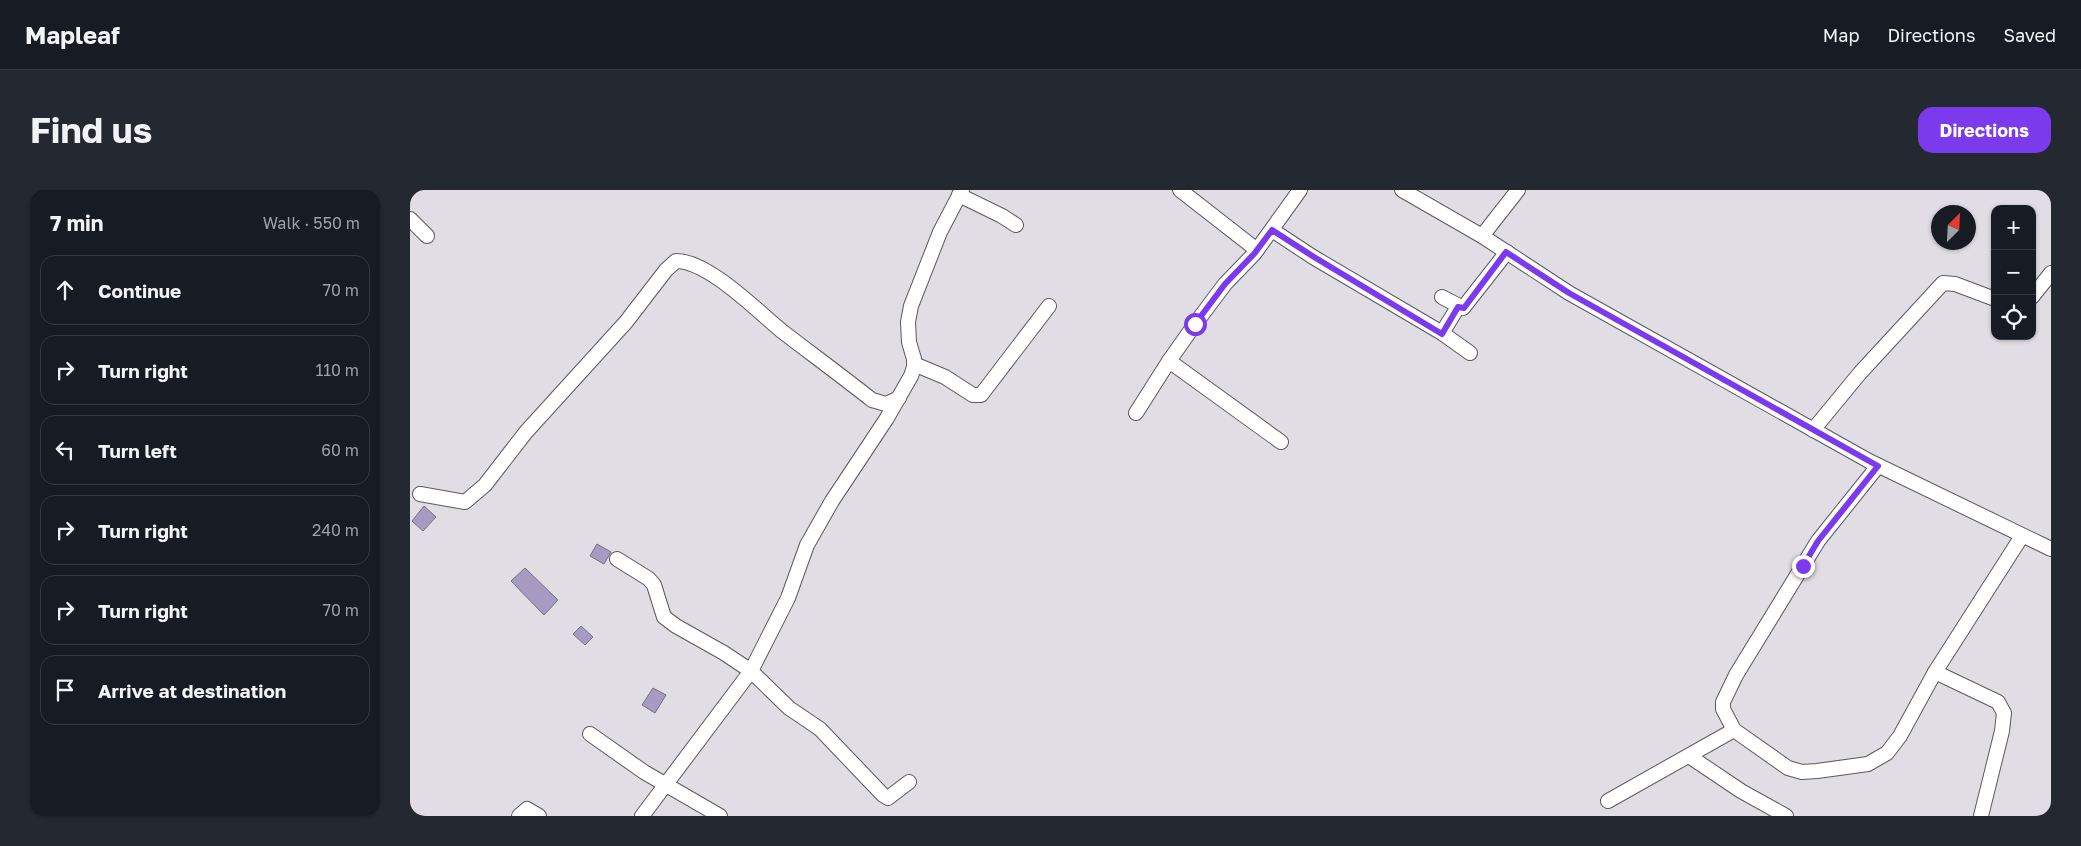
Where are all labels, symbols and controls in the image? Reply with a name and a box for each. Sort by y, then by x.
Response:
text: Mapleaf [25,20,120,49]
text: Map [1823,24,1859,46]
text: Directions [1887,24,1975,46]
text: Saved [2003,24,2056,46]
button: Directions [1918,107,2051,153]
text: Find us [30,109,152,151]
north arrow [1931,205,1976,250]
map controls [1991,205,2036,340]
button: + [1991,205,2036,250]
text: 7 min [50,210,104,236]
text: Walk · 550 m [263,213,360,233]
button: − [1991,250,2036,295]
icon: ahead [51,276,79,304]
text: Continue [98,279,181,302]
text: 70 m [322,280,359,300]
button: locate [1991,295,2036,340]
route start [1184,313,1207,336]
icon: right [51,356,79,384]
text: Turn right [98,359,188,382]
text: 110 m [315,360,359,380]
icon: left [51,436,79,464]
text: Turn left [98,439,177,462]
text: 60 m [321,440,359,460]
icon: right [51,516,79,544]
text: Turn right [98,519,188,542]
text: 240 m [312,520,359,540]
route end [1792,555,1815,578]
icon: right [51,596,79,624]
text: Turn right [98,599,188,622]
text: 70 m [322,600,359,620]
icon: arrive [51,676,79,704]
text: Arrive at destination [98,679,286,702]

